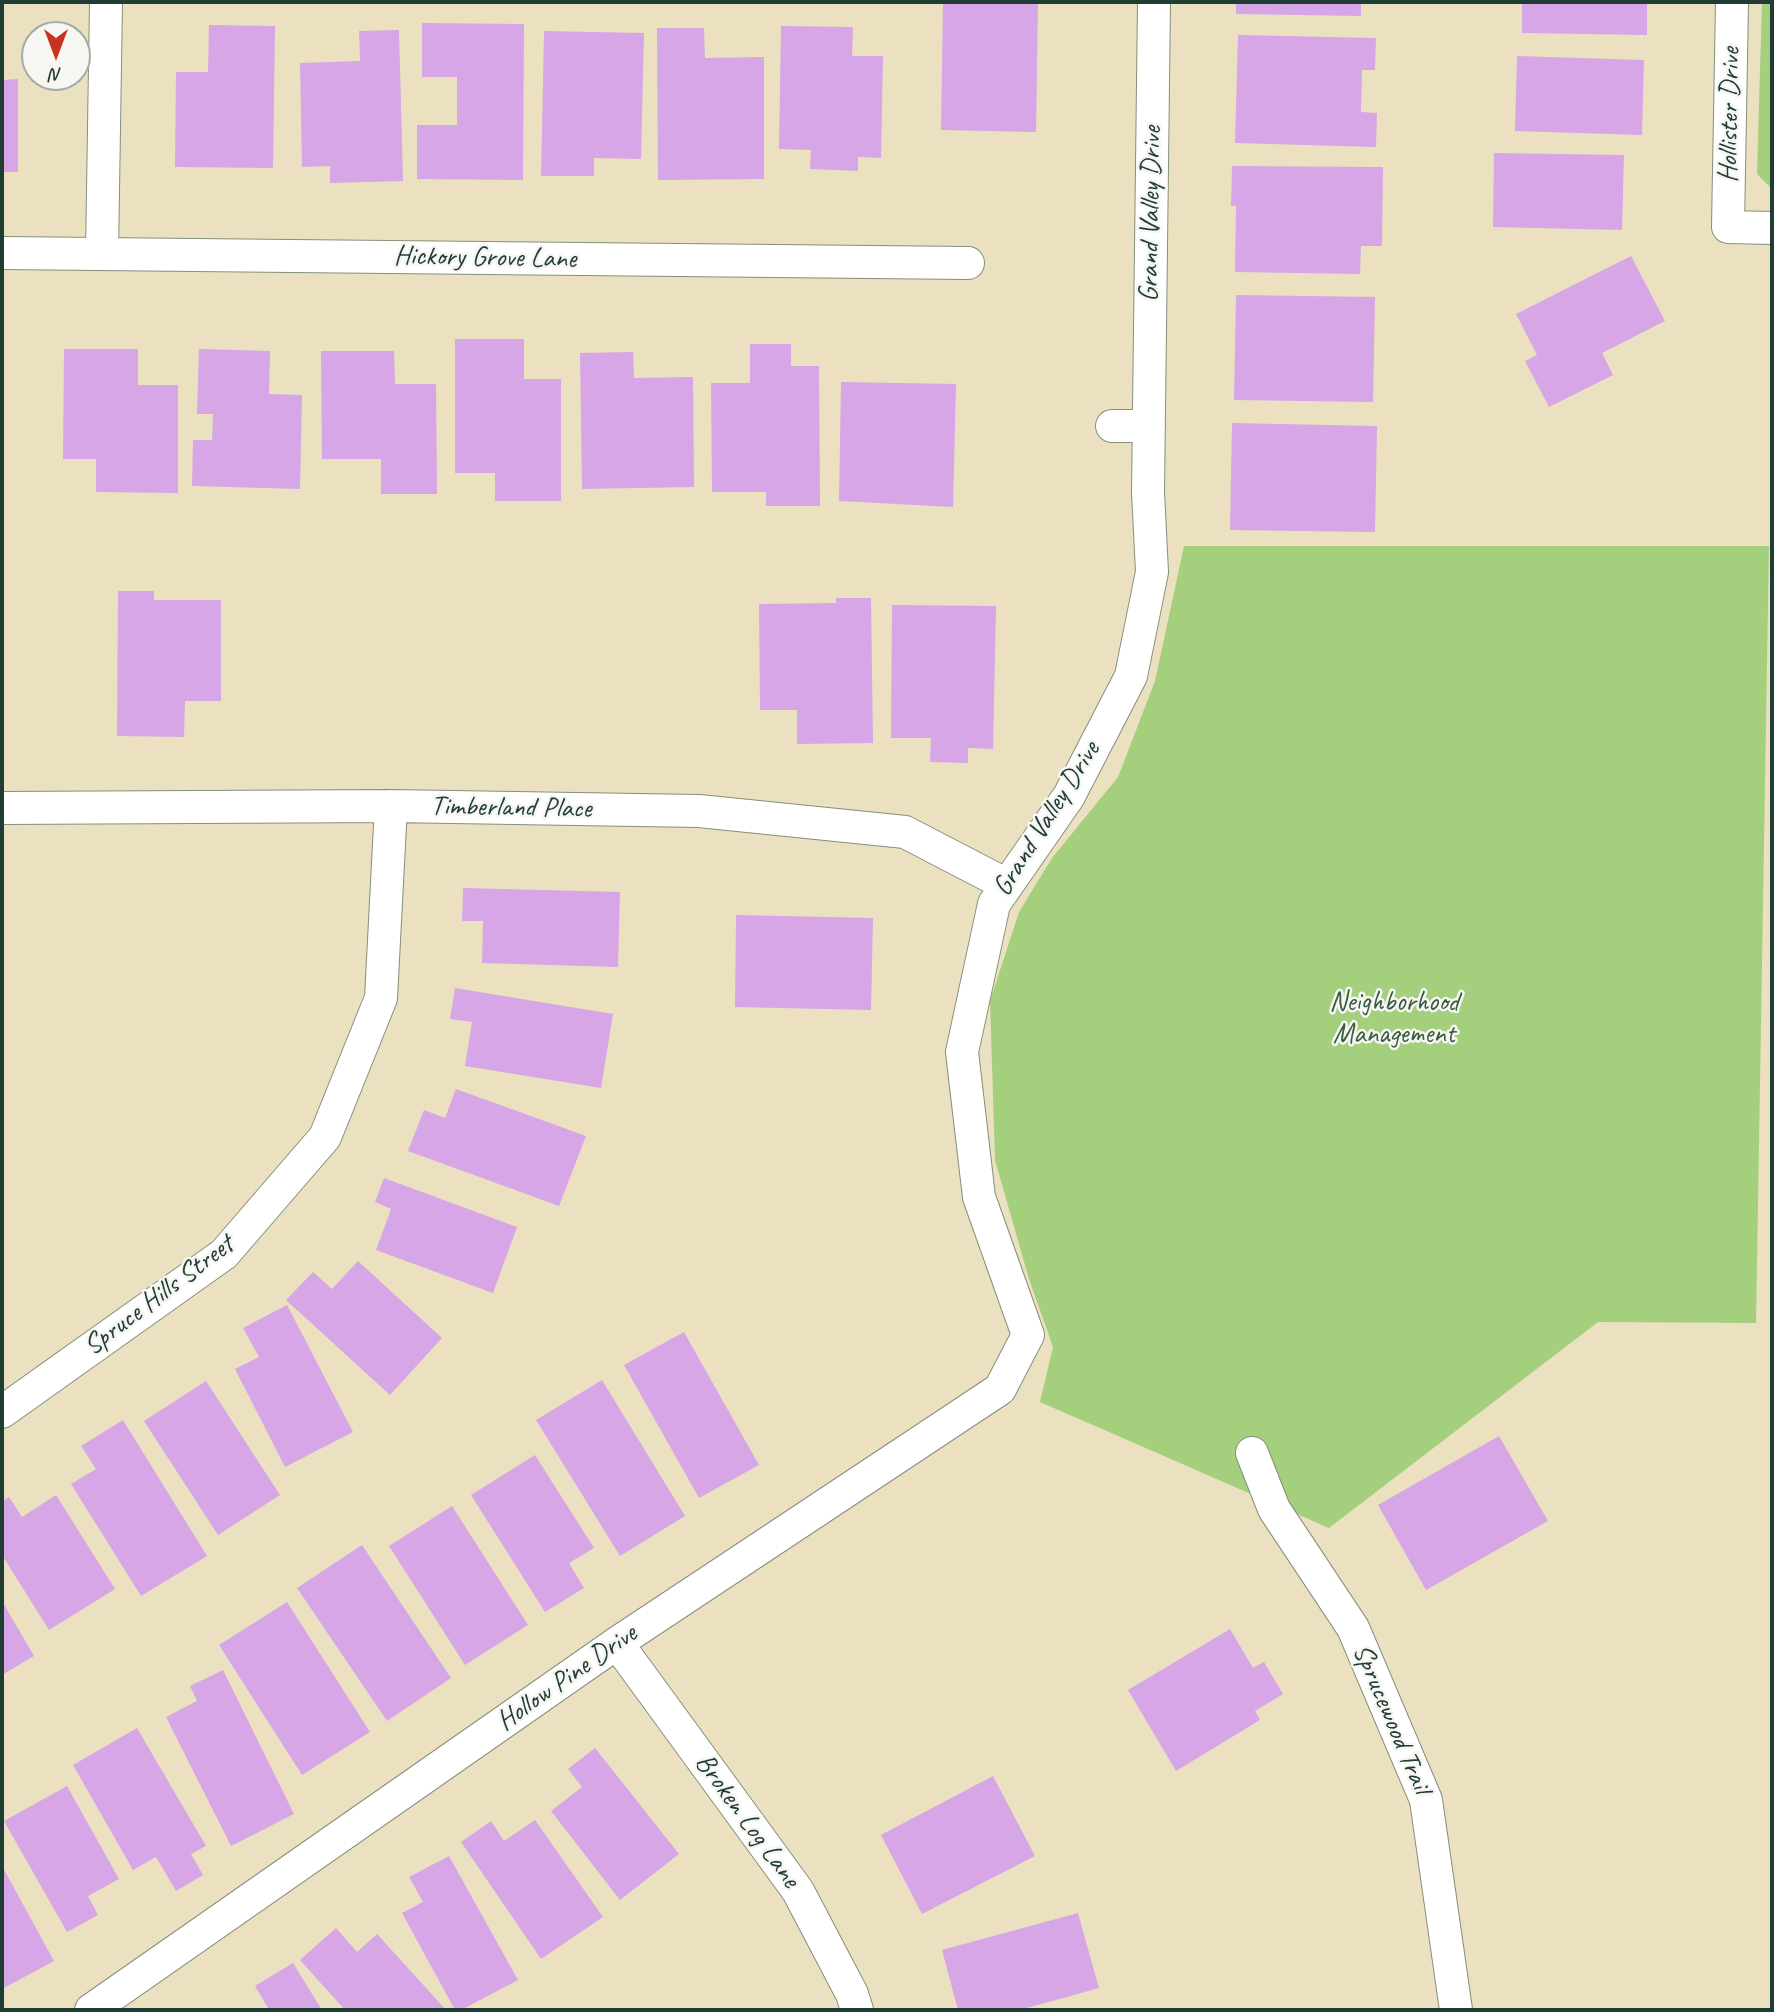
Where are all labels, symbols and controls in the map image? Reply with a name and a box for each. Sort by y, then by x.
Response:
north arrow [21,21,91,91]
street label: Hollister Drive [1712,47,1748,183]
text: N [50,63,62,87]
street label: Grand Valley Drive [1133,126,1169,302]
street label: Hickory Grove Lane [394,240,576,276]
street label: Grand Valley Drive [986,736,1108,902]
street label: Timberland Place [430,790,592,826]
park label: Neighborhood Management [1329,986,1459,1052]
street label: Spruce Hills Street [77,1229,241,1363]
street label: Hollow Pine Drive [490,1617,644,1739]
street label: Sprucewood Trail [1344,1639,1438,1799]
street label: Broken Log Lane [687,1747,807,1895]

